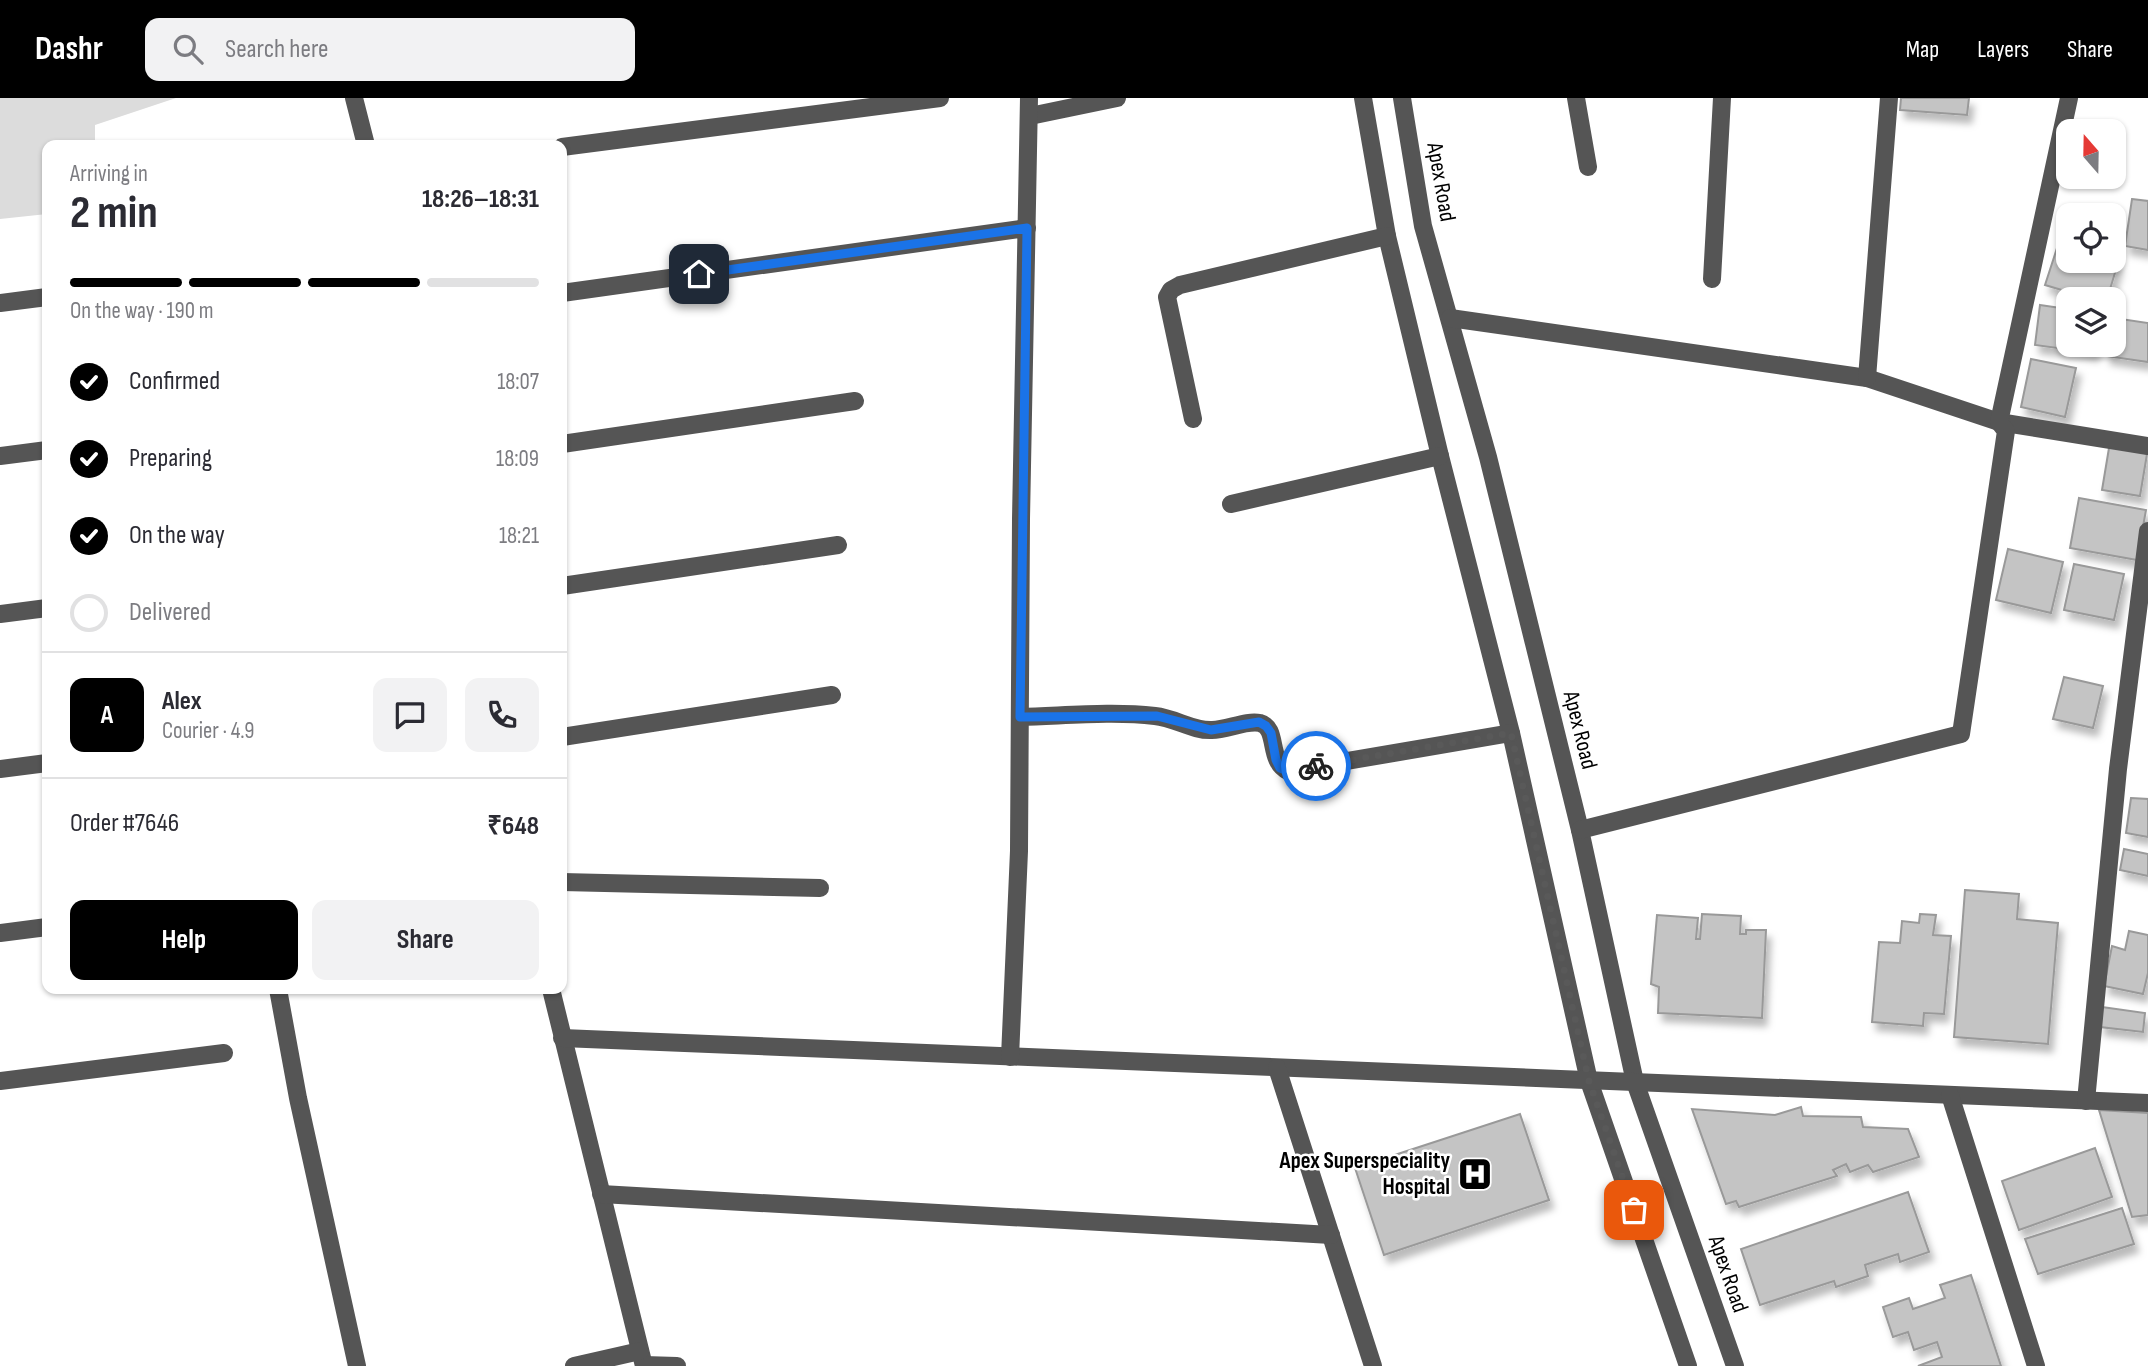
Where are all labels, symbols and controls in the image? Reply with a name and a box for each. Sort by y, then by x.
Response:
search box [145,18,635,81]
text: Dashr [35,29,103,69]
icon: search [169,30,207,68]
text: Search here [225,34,328,65]
text: Map [1906,35,1939,64]
text: Layers [1977,35,2029,64]
text: Share [2067,35,2113,64]
north arrow [2056,119,2126,189]
map controls [2056,119,2126,357]
street label: Apex Road [1420,139,1462,224]
text: Arriving in [70,160,148,188]
text: 18:26–18:31 [422,184,539,215]
text: 2 min [70,186,158,241]
button: locate [2056,203,2126,273]
pin [669,244,729,304]
icon: home [680,255,718,293]
button: layers [2056,287,2126,357]
text: On the way · 190 m [70,297,213,325]
icon: check [70,363,108,401]
text: Confirmed [129,366,220,397]
text: 18:07 [497,368,539,396]
icon: check [70,440,108,478]
text: Preparing [129,443,212,474]
text: 18:09 [496,445,539,473]
icon: check [70,517,108,555]
text: On the way [129,520,225,551]
text: 18:21 [499,522,539,550]
text: Delivered [129,597,211,628]
button: chat [373,678,447,752]
button: phone [465,678,539,752]
text: Alex [162,686,202,717]
street label: Apex Road [1557,687,1603,772]
text: A [101,700,113,731]
text: Courier · 4.9 [162,717,254,745]
courier [1281,731,1351,801]
icon: bike [1297,747,1335,785]
text: Order #7646 [70,808,179,839]
text: ₹648 [487,811,539,842]
button: Help [70,900,298,980]
button: Share [312,900,539,980]
place label: Apex Superspeciality Hospital [1279,1147,1450,1201]
hospital icon: Apex Superspeciality Hospital [1456,1155,1494,1193]
pin [1604,1180,1664,1240]
icon: bag [1615,1191,1653,1229]
street label: Apex Road [1702,1231,1754,1316]

